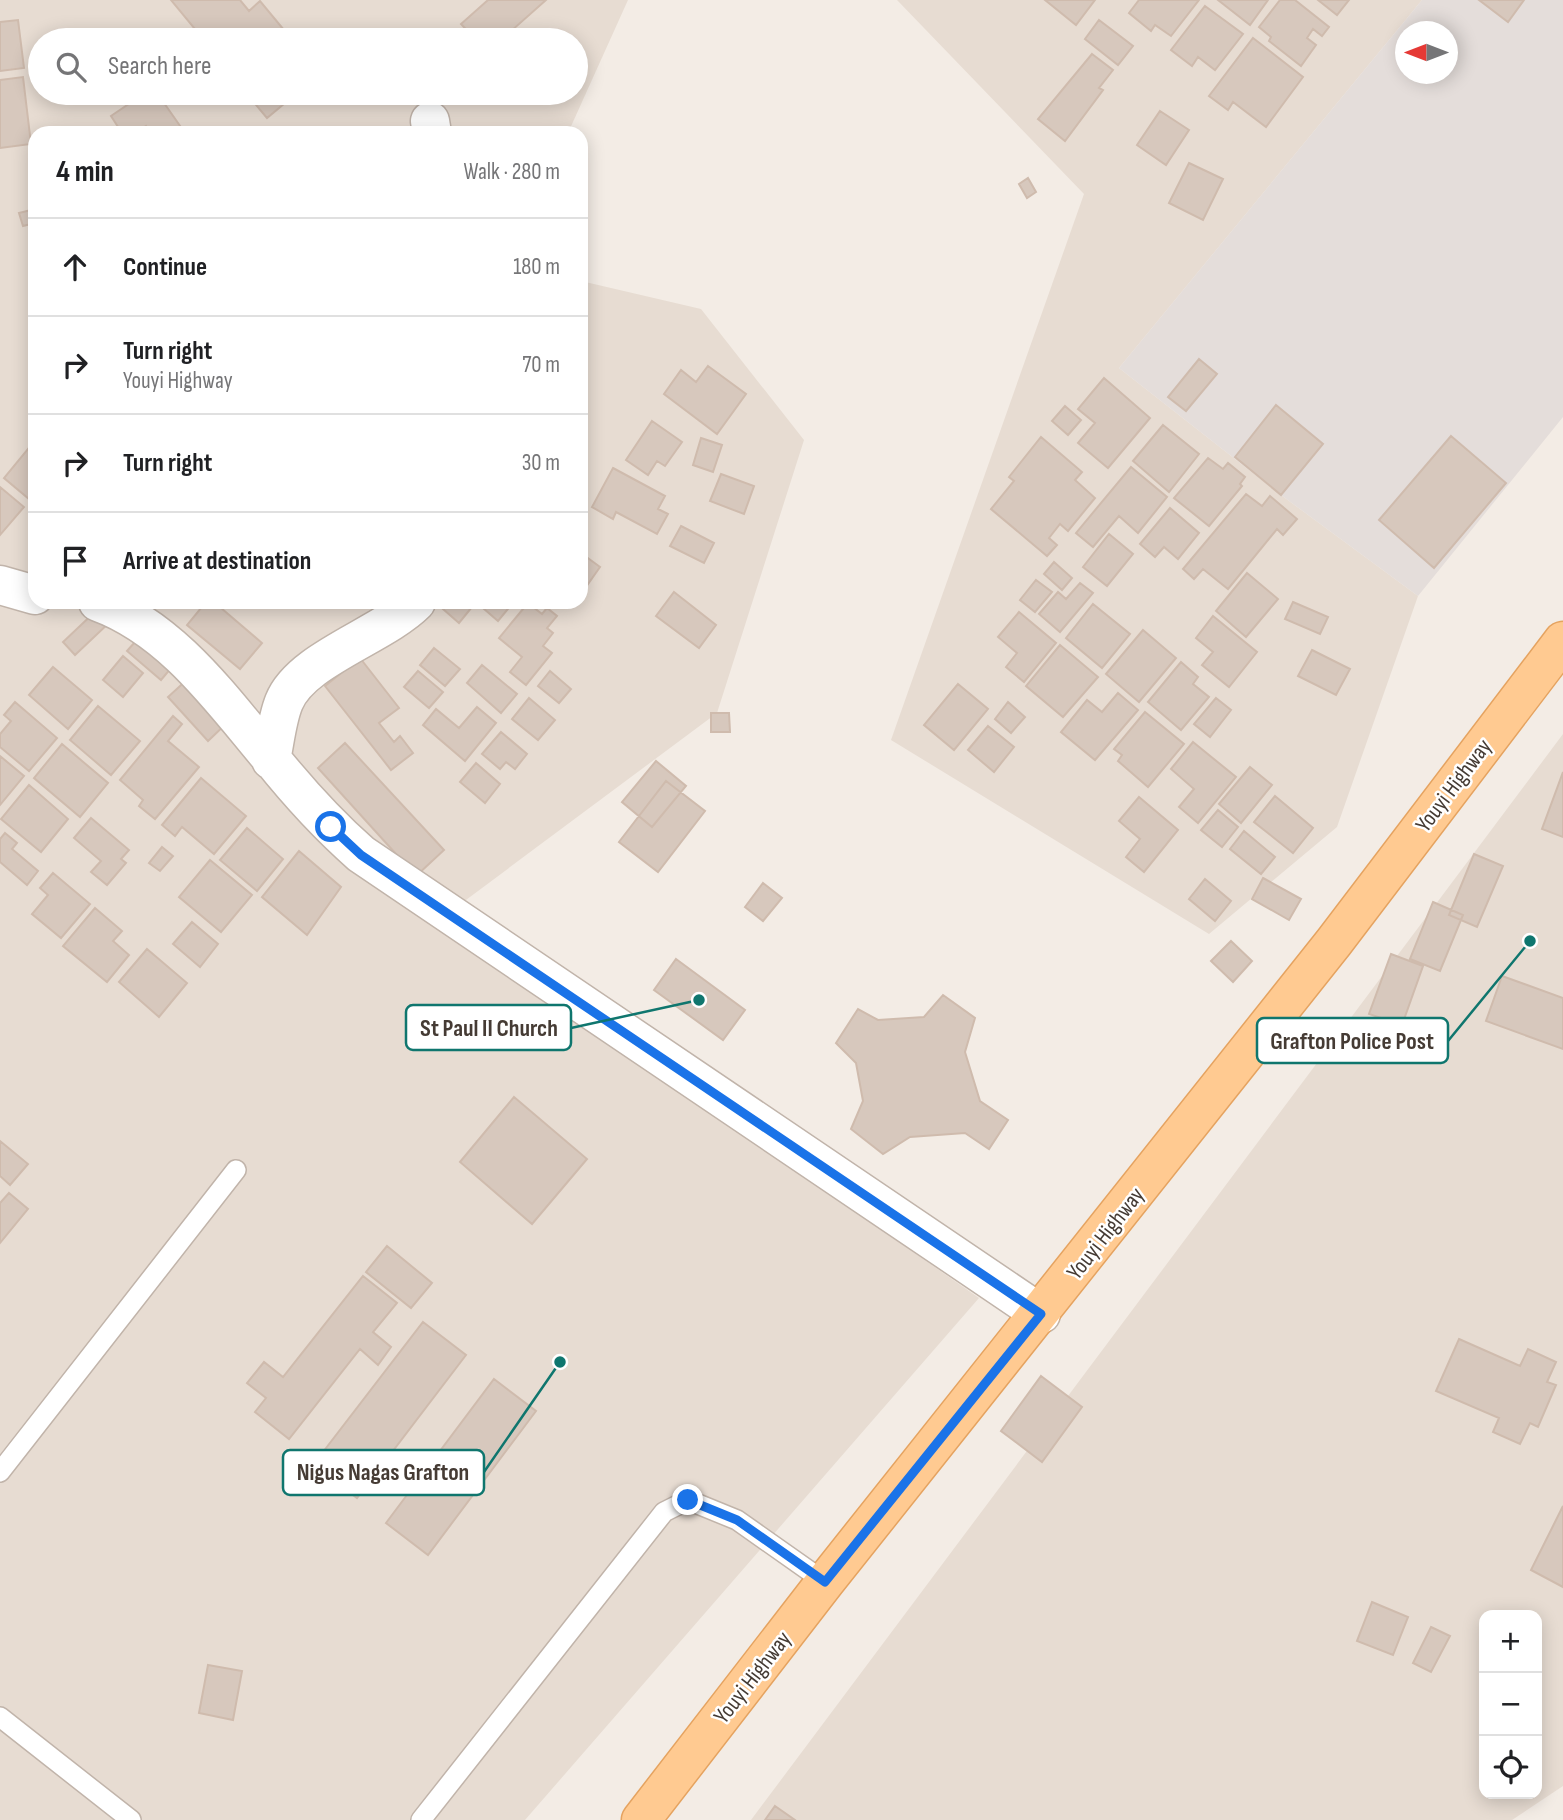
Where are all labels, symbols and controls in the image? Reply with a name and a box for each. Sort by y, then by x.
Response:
north arrow [1395,21,1458,84]
search box [28,28,588,105]
icon: search [52,48,90,86]
text: Search here [108,51,211,82]
text: 4 min [56,154,114,190]
text: Walk · 280 m [464,158,560,186]
icon: ahead [56,248,94,286]
text: Continue [123,252,207,283]
text: 180 m [513,253,560,281]
text: Turn right [123,336,212,367]
icon: right [56,346,94,384]
text: 70 m [522,351,560,379]
text: Youyi Highway [123,367,233,395]
icon: right [56,444,94,482]
text: Turn right [123,448,212,479]
text: 30 m [522,449,560,477]
icon: arrive [56,542,94,580]
text: Arrive at destination [123,546,311,577]
street label: Youyi Highway [1410,733,1498,838]
route start [315,811,346,842]
callout: St Paul II Church [406,1005,571,1050]
text: St Paul II Church [420,1014,558,1043]
callout: Grafton Police Post [1257,1018,1448,1063]
text: Grafton Police Post [1270,1027,1434,1056]
street label: Youyi Highway [1061,1182,1151,1285]
callout: Nigus Nagas Grafton [283,1450,484,1495]
text: Nigus Nagas Grafton [297,1458,469,1487]
route end [672,1484,703,1515]
map controls [1479,1610,1542,1799]
button: + [1479,1610,1542,1673]
street label: Youyi Highway [708,1626,798,1729]
button: − [1479,1673,1542,1736]
button: locate [1479,1736,1542,1799]

